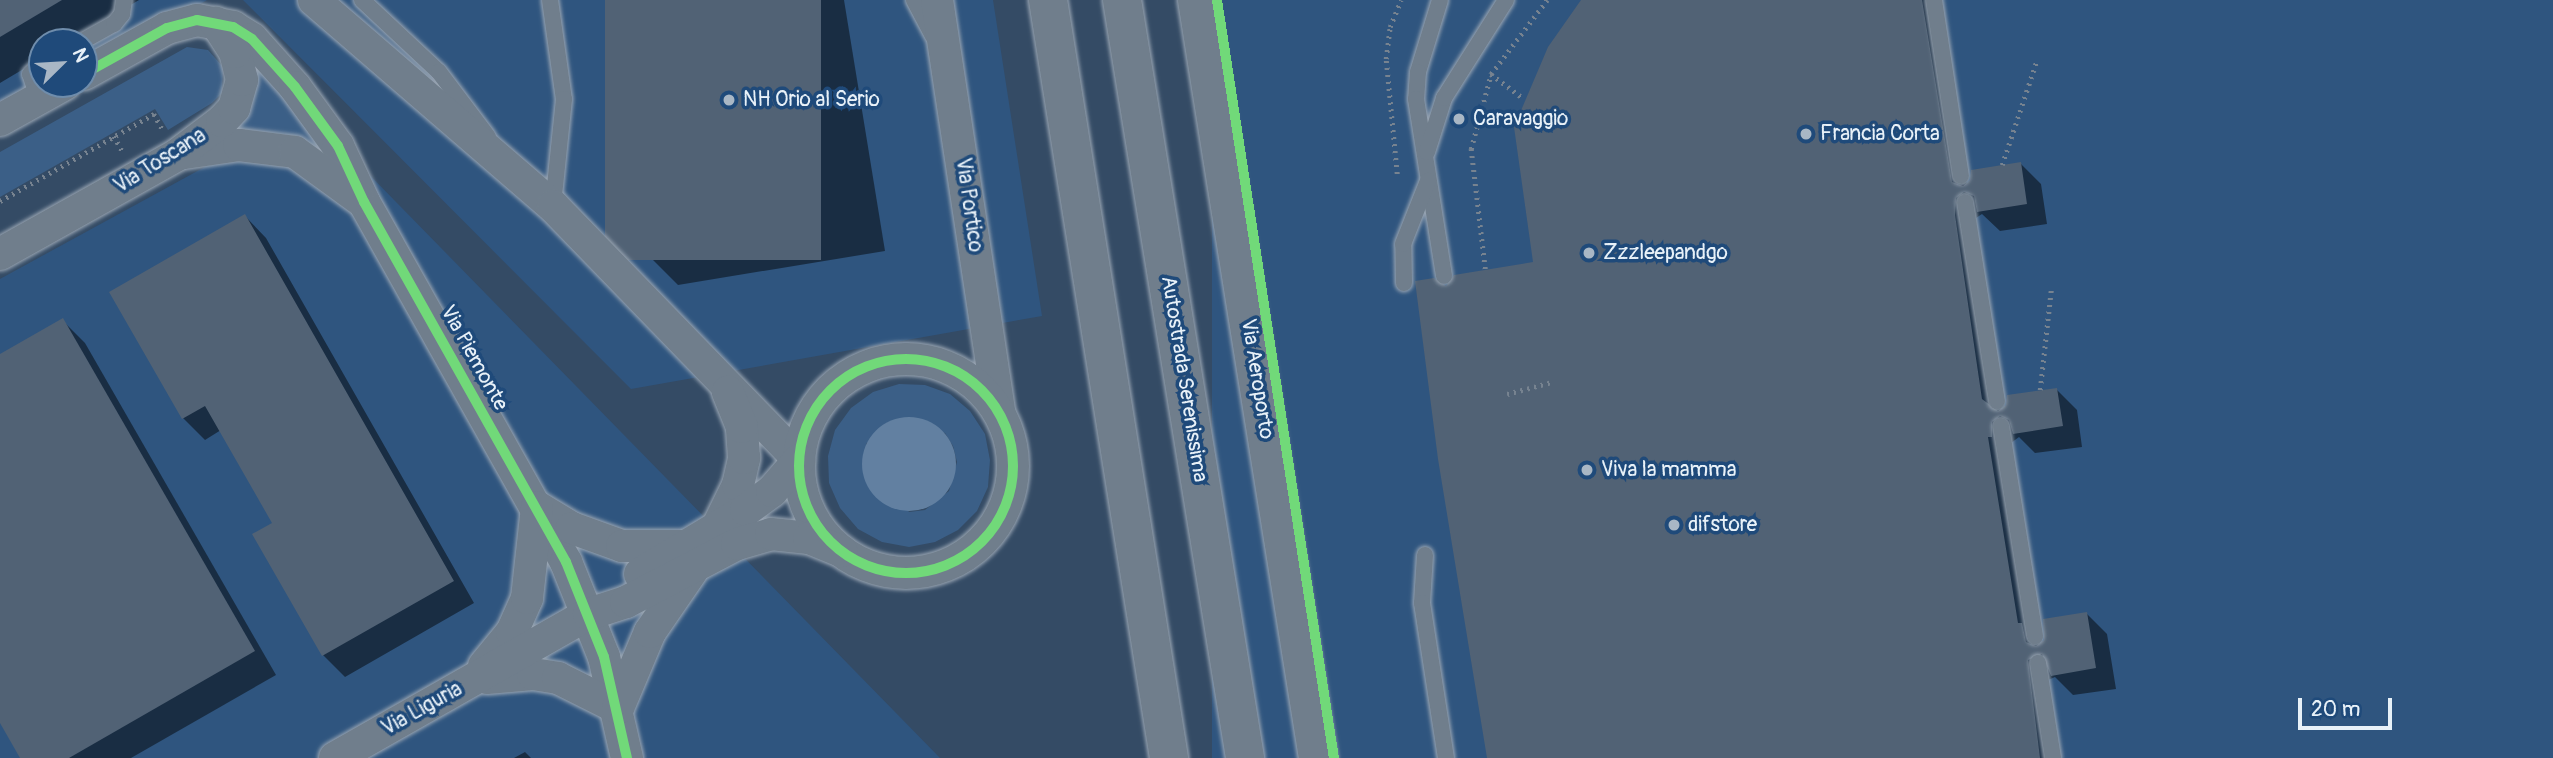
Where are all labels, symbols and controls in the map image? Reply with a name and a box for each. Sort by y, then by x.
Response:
north arrow [28,28,98,98]
text: N [67,45,94,66]
place label: NH Orio al Serio [743,87,880,113]
marker: NH Orio al Serio [721,92,737,108]
place label: Caravaggio [1473,106,1568,132]
marker: Caravaggio [1451,111,1467,127]
place label: Francia Corta [1820,121,1940,147]
street label: Via Toscana [109,123,211,199]
marker: Francia Corta [1798,126,1814,142]
street label: Via Portico [950,156,988,254]
place label: Zzzleepandgo [1603,240,1728,266]
marker: Zzzleepandgo [1581,245,1597,261]
street label: Autostrada Serenissima [1155,274,1213,484]
street label: Via Piemonte [435,301,513,415]
street label: Via Aeroporto [1235,317,1279,441]
place label: Viva la mamma [1601,457,1737,483]
marker: Viva la mamma [1579,462,1595,478]
place label: difstore [1688,512,1757,538]
marker: difstore [1666,517,1682,533]
street label: Via Liguria [377,677,467,741]
scale bar [2301,684,2396,728]
text: 20 m [2311,696,2360,723]

